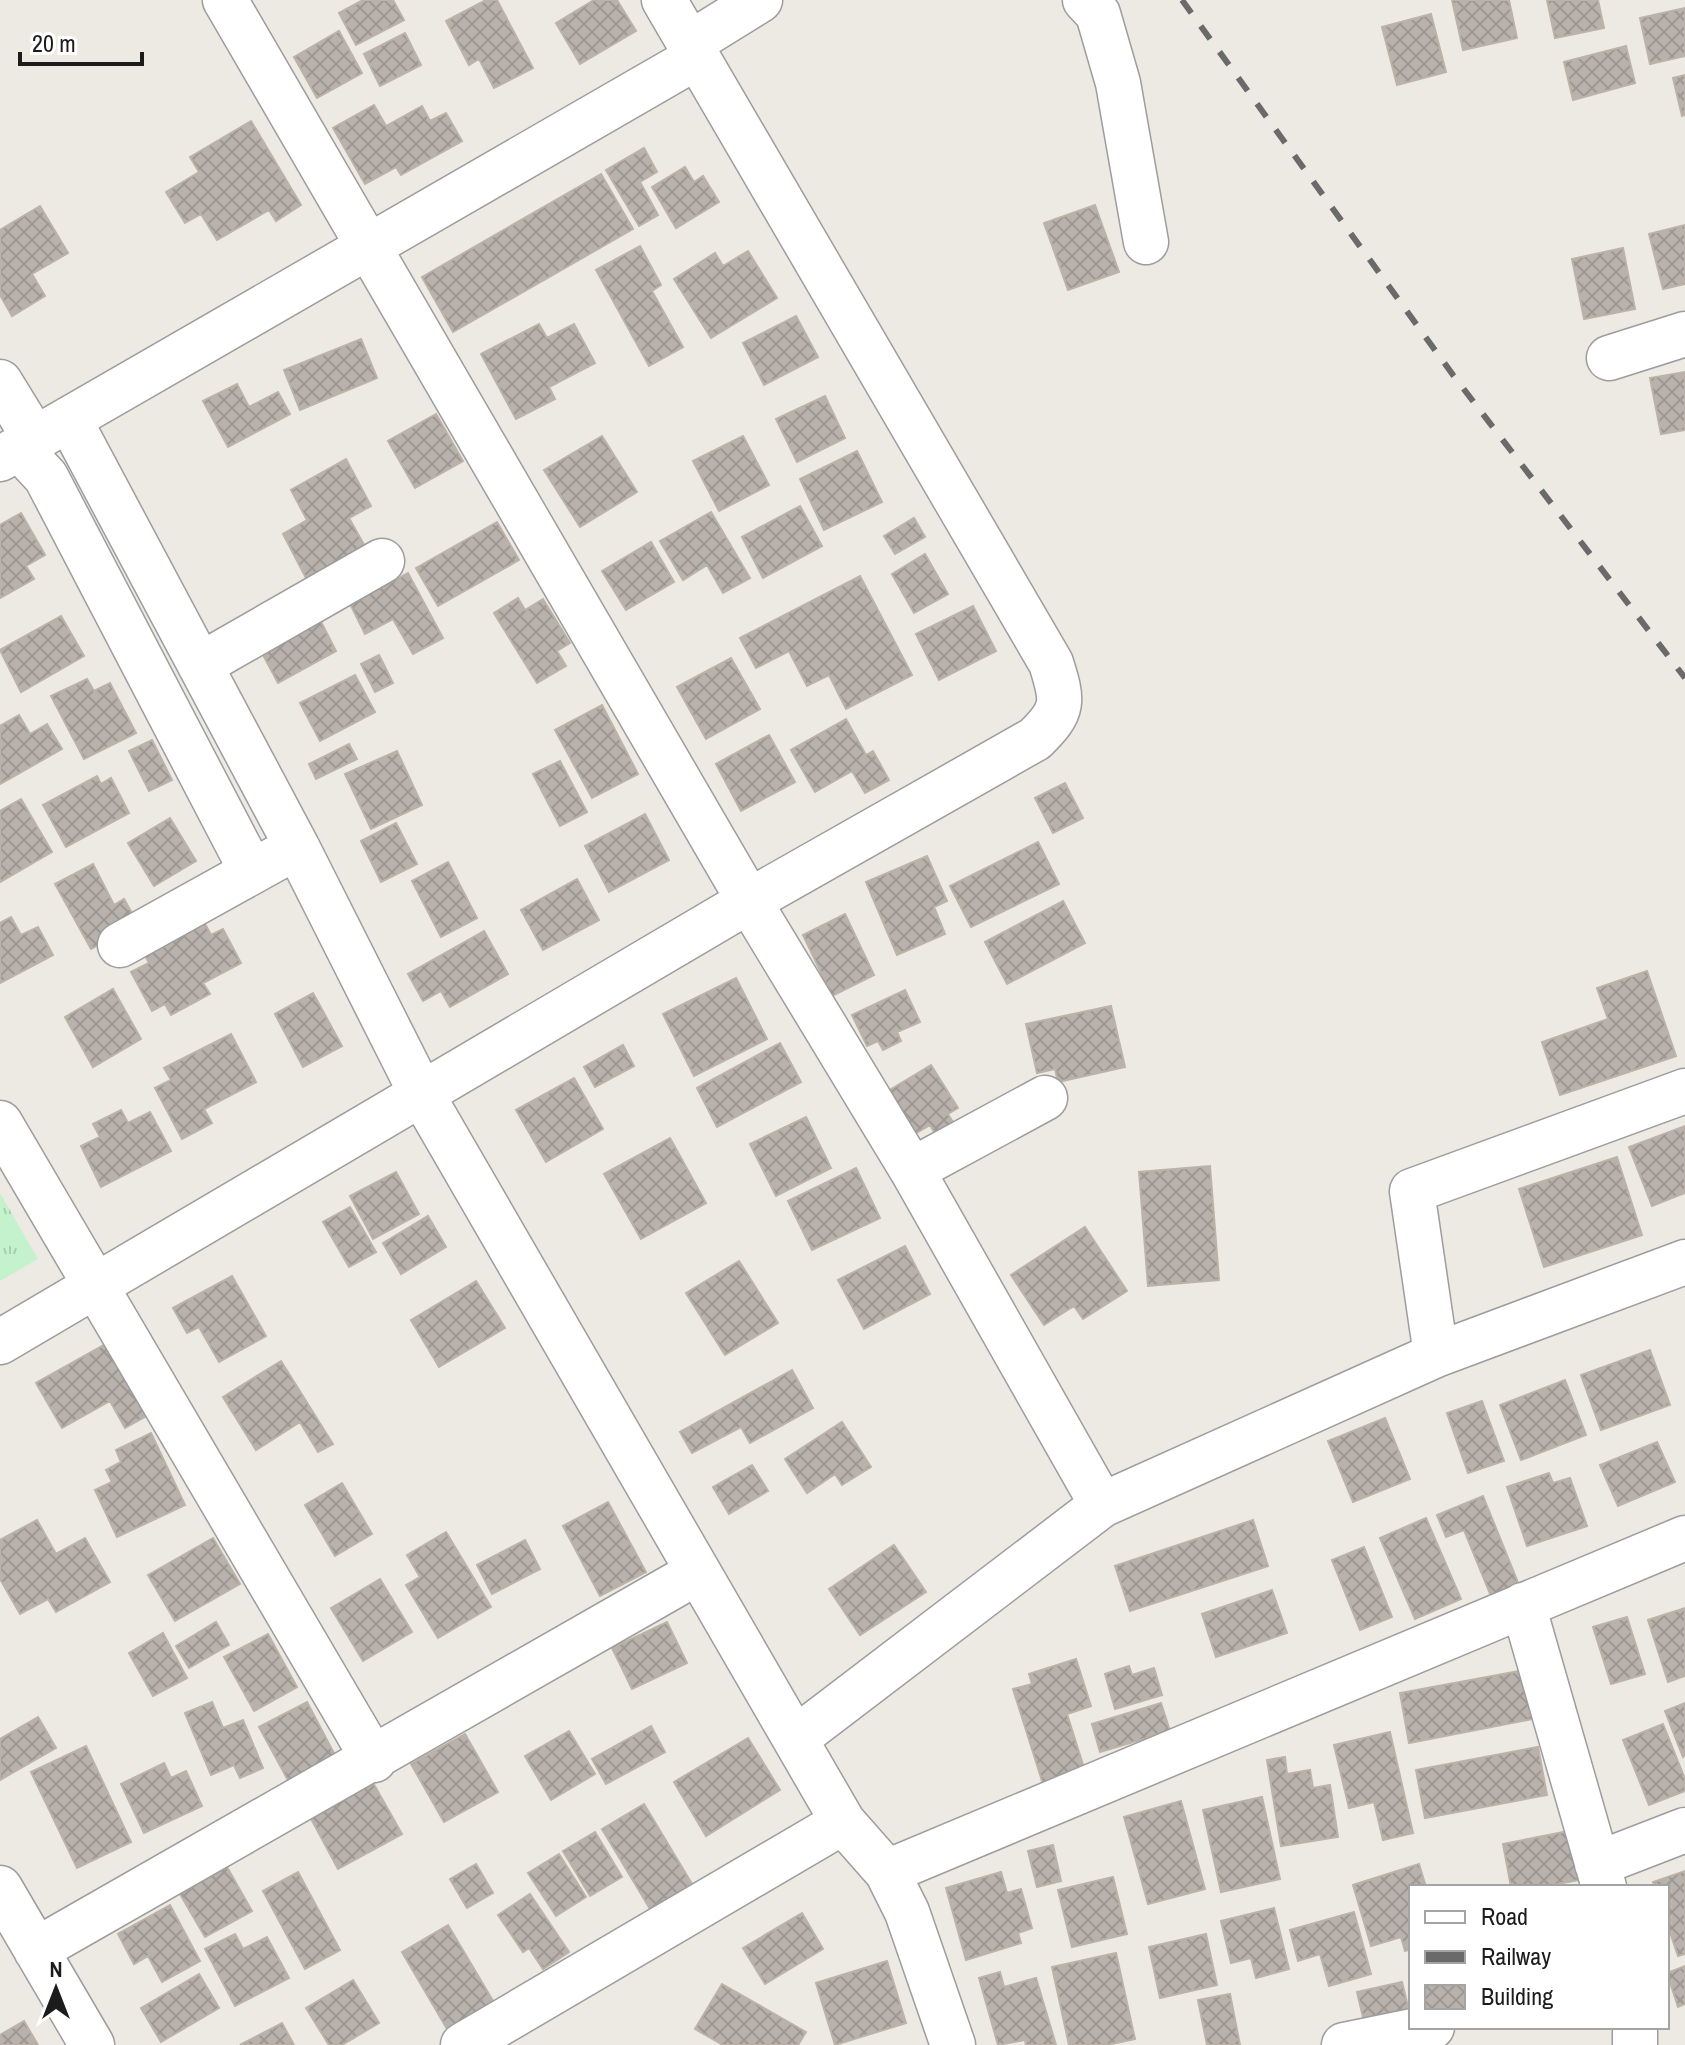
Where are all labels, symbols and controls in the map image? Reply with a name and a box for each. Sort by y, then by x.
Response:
scale bar [20,16,142,66]
text: 20 m [32,27,76,59]
legend [1409,1885,1669,2029]
text: Road [1481,1900,1528,1932]
text: Railway [1481,1940,1551,1972]
north arrow [16,1949,96,2029]
text: N [49,1954,63,1984]
text: Building [1481,1980,1553,2012]

